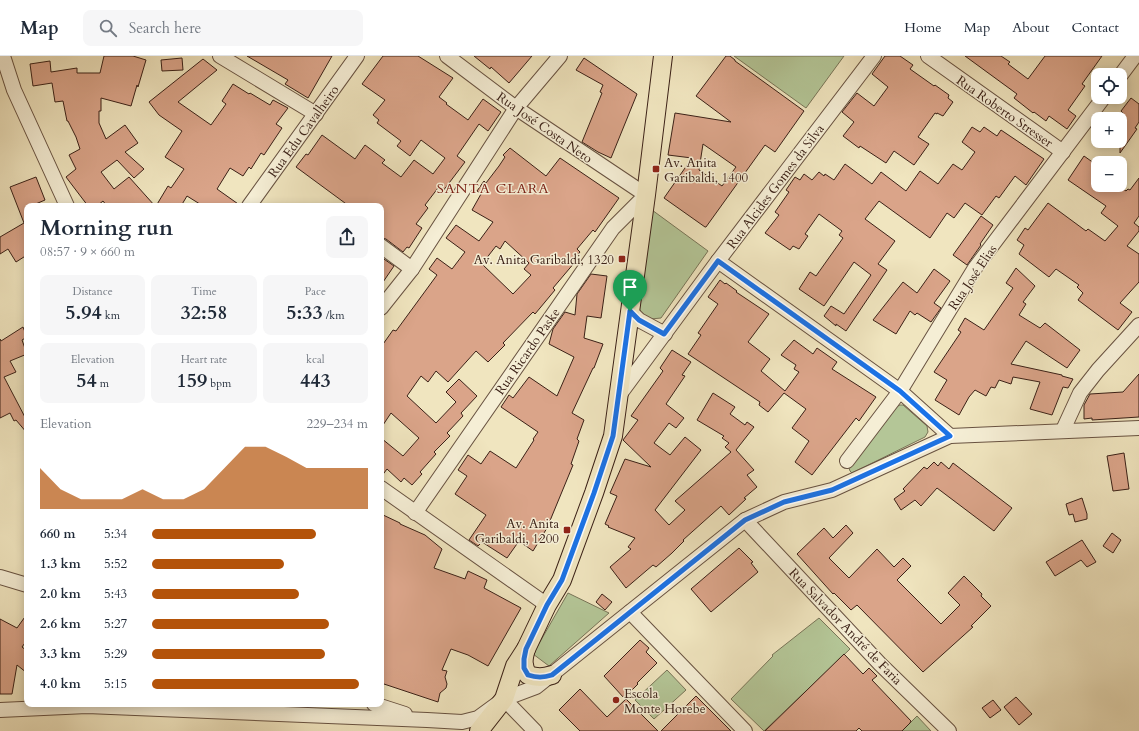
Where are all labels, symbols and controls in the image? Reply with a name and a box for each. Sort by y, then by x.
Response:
search box [83,10,363,46]
text: Map [20,15,59,41]
icon: search [97,17,119,39]
text: Search here [129,18,201,38]
text: Home [904,18,942,37]
text: Map [964,18,990,37]
text: About [1012,18,1049,37]
text: Contact [1071,18,1119,37]
map controls [1091,68,1127,192]
button: locate [1091,68,1127,104]
street label: Rua Roberto Stresser [953,72,1057,152]
street label: Rua Edu Cavalheiro [264,82,344,182]
street label: Rua José Costa Neto [493,88,596,168]
button: + [1091,112,1127,148]
street label: Rua Alcides Gomes da Silva [723,120,829,253]
place label: Av. Anita Garibaldi, 1400 [664,154,749,187]
button: − [1091,156,1127,192]
marker: Av. Anita Garibaldi, 1400 [651,164,661,174]
district label: SANTA CLARA [437,179,549,198]
text: Morning run [40,213,173,243]
button: share [326,216,368,258]
street label: Rua José Elias [944,241,1001,314]
text: 08:57 · 9 × 660 m [40,243,135,261]
place label: Av. Anita Garibaldi, 1320 [474,251,614,269]
marker: Av. Anita Garibaldi, 1320 [617,254,627,264]
pin [613,270,647,311]
icon: arrive [619,276,641,298]
text: Distance [73,284,113,299]
text: Time [191,284,217,299]
text: Pace [305,284,326,299]
text: 5.94 [65,299,102,326]
text: 32:58 [181,299,227,326]
text: 5:33 [286,299,323,326]
street label: Rua Ricardo Paske [491,304,565,399]
text: km [102,308,120,323]
text: /km [323,308,344,323]
text: Elevation [71,352,115,367]
text: Heart rate [181,352,227,367]
text: kcal [306,352,325,367]
text: 54 [76,367,97,394]
text: 159 [177,367,207,394]
text: 443 [300,367,331,394]
text: m [97,376,109,391]
text: bpm [207,376,231,391]
text: Elevation [40,415,92,433]
text: 229–234 m [306,415,368,433]
place label: Av. Anita Garibaldi, 1200 [475,515,559,548]
text: 660 m [40,525,75,543]
text: 5:34 [104,525,127,543]
marker: Av. Anita Garibaldi, 1200 [562,525,572,535]
text: 1.3 km [40,555,81,573]
text: 5:52 [104,555,127,573]
street label: Rua Salvador André de Faria [785,564,906,689]
text: 2.0 km [40,585,81,603]
text: 5:43 [104,585,127,603]
text: 2.6 km [40,615,81,633]
text: 5:27 [104,615,127,633]
text: 3.3 km [40,645,81,663]
text: 5:29 [104,645,127,663]
text: 4.0 km [40,675,81,693]
text: 5:15 [104,675,127,693]
place label: Escola Monte Horebe [624,685,706,718]
marker: Escola Monte Horebe [611,695,621,705]

